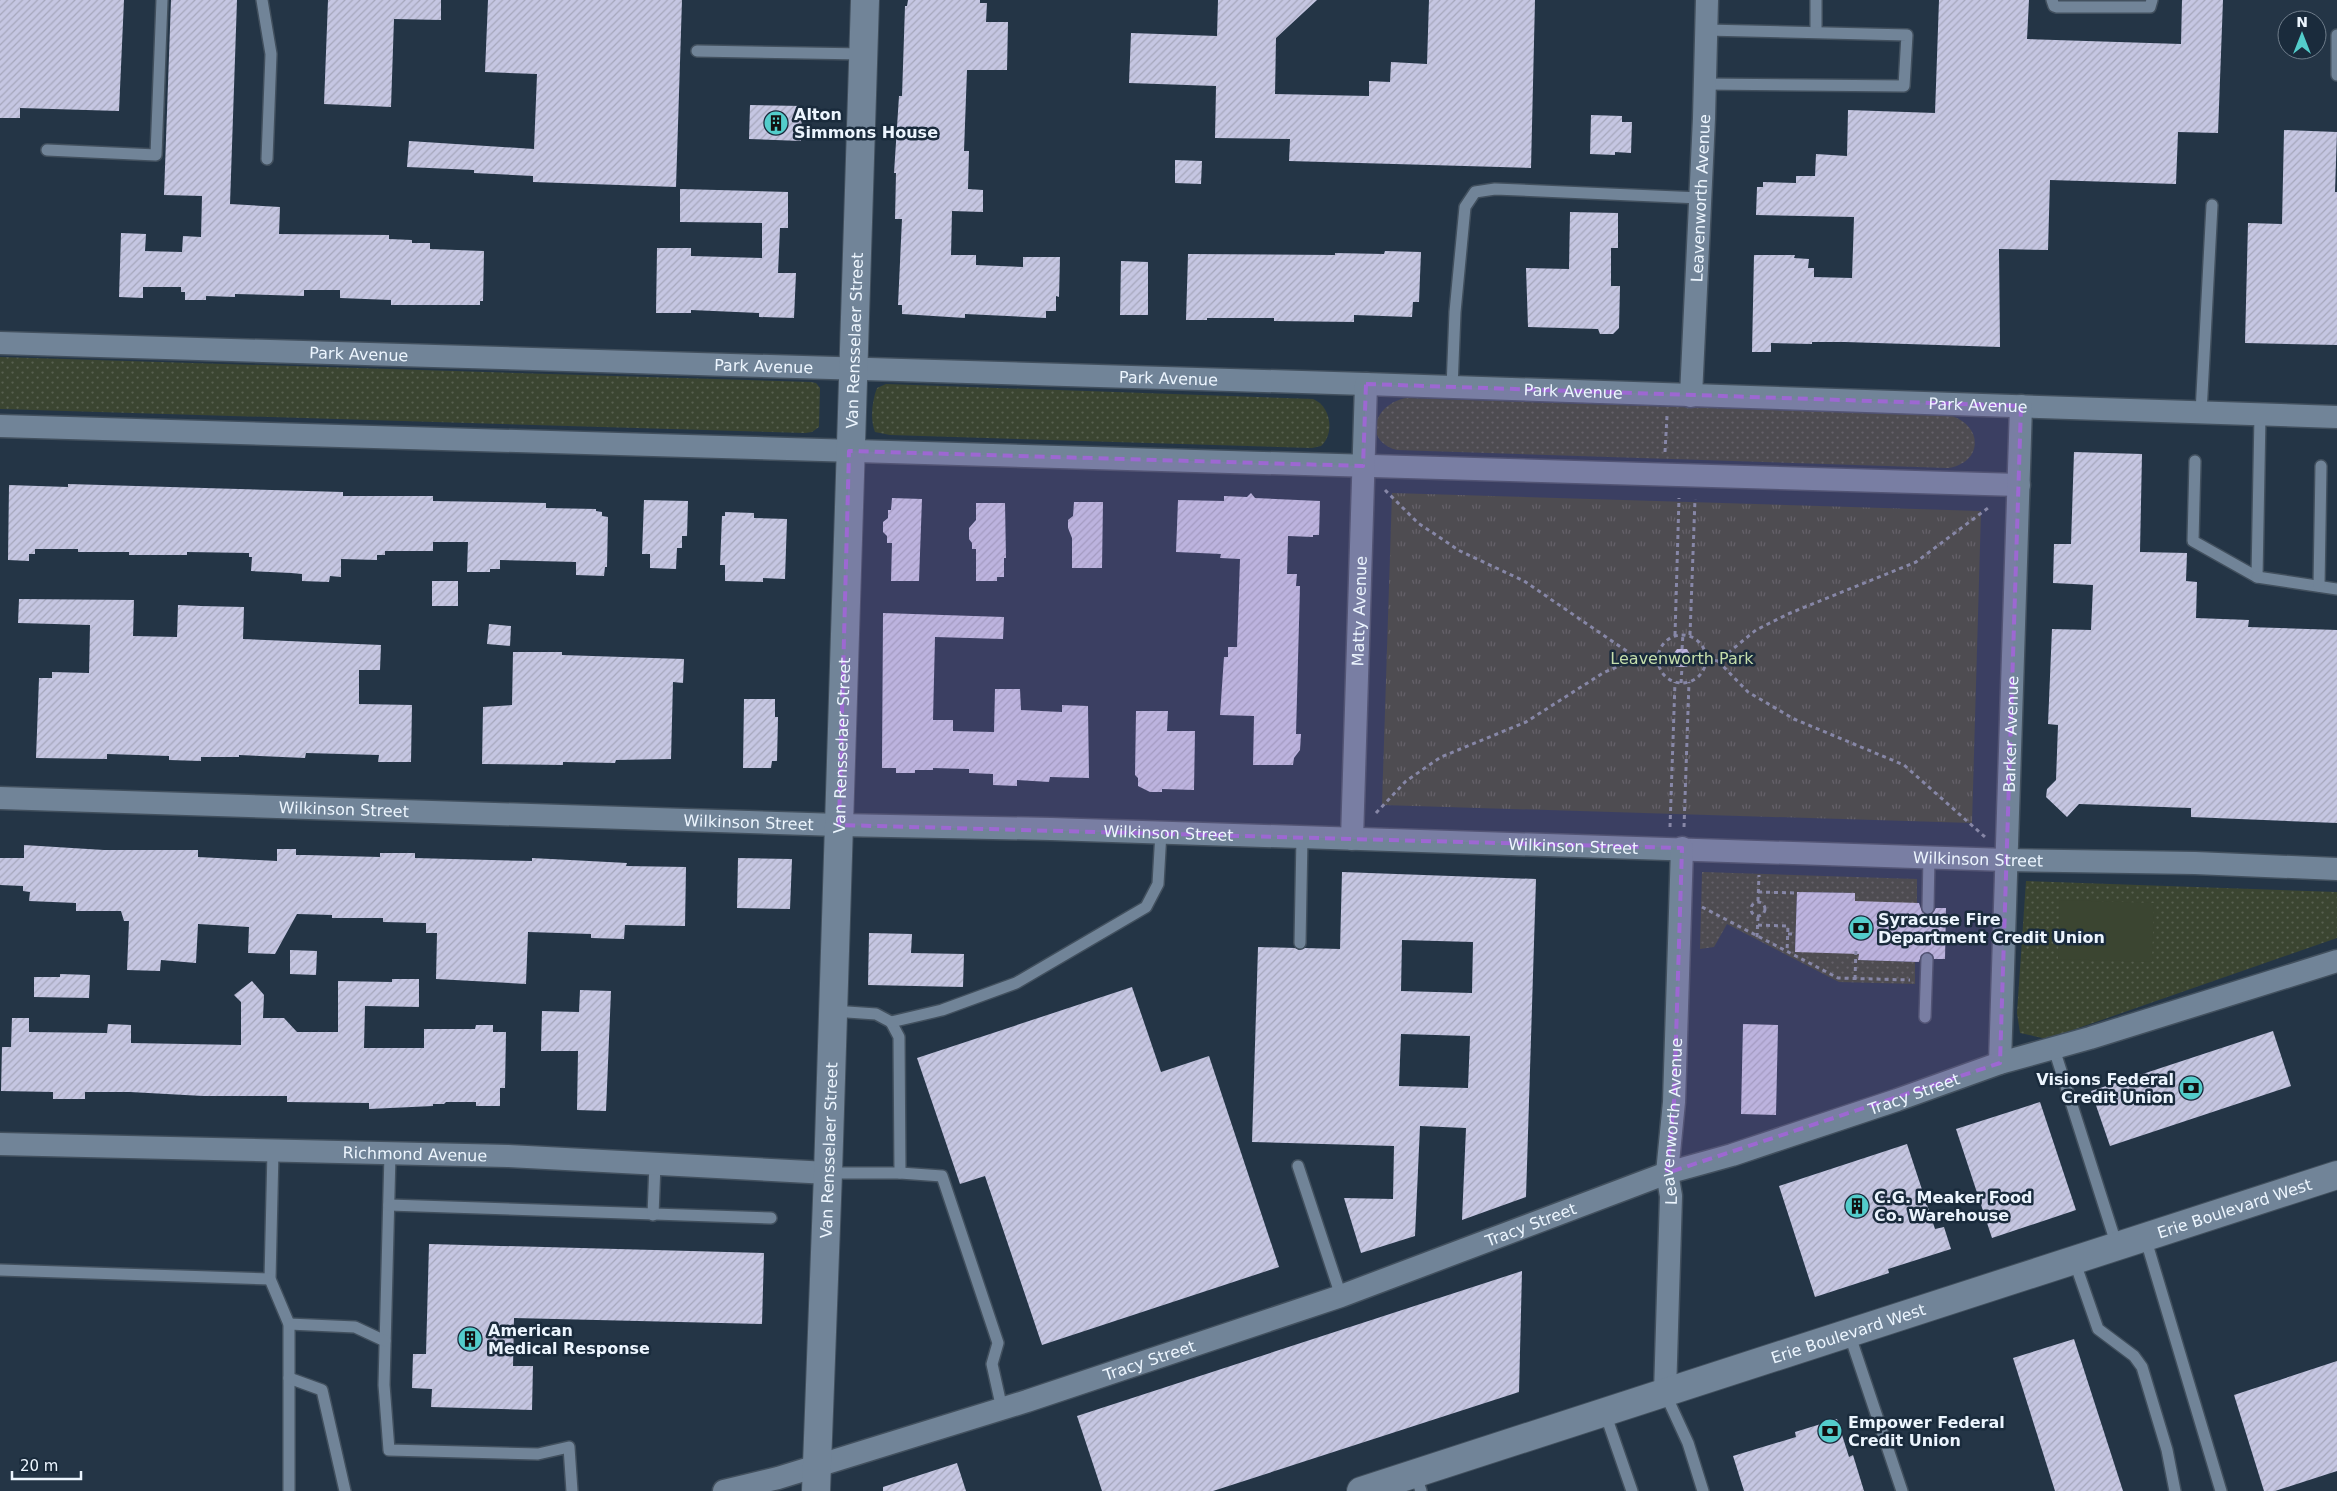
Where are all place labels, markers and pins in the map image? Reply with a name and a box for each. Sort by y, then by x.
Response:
place label: Alton Simmons House [794,105,938,142]
building icon: Alton Simmons House [763,110,789,136]
place label: Syracuse Fire Department Credit Union [1878,910,2105,947]
bank icon: Syracuse Fire Department Credit Union [1848,915,1874,941]
place label: Visions Federal Credit Union [2036,1070,2174,1107]
bank icon: Visions Federal Credit Union [2178,1075,2204,1101]
place label: C.G. Meaker Food Co. Warehouse [1874,1188,2032,1225]
building icon: C.G. Meaker Food Co. Warehouse [1844,1193,1870,1219]
place label: American Medical Response [488,1321,650,1358]
building icon: American Medical Response [457,1326,483,1352]
place label: Empower Federal Credit Union [1848,1413,2005,1450]
bank icon: Empower Federal Credit Union [1817,1418,1843,1444]

